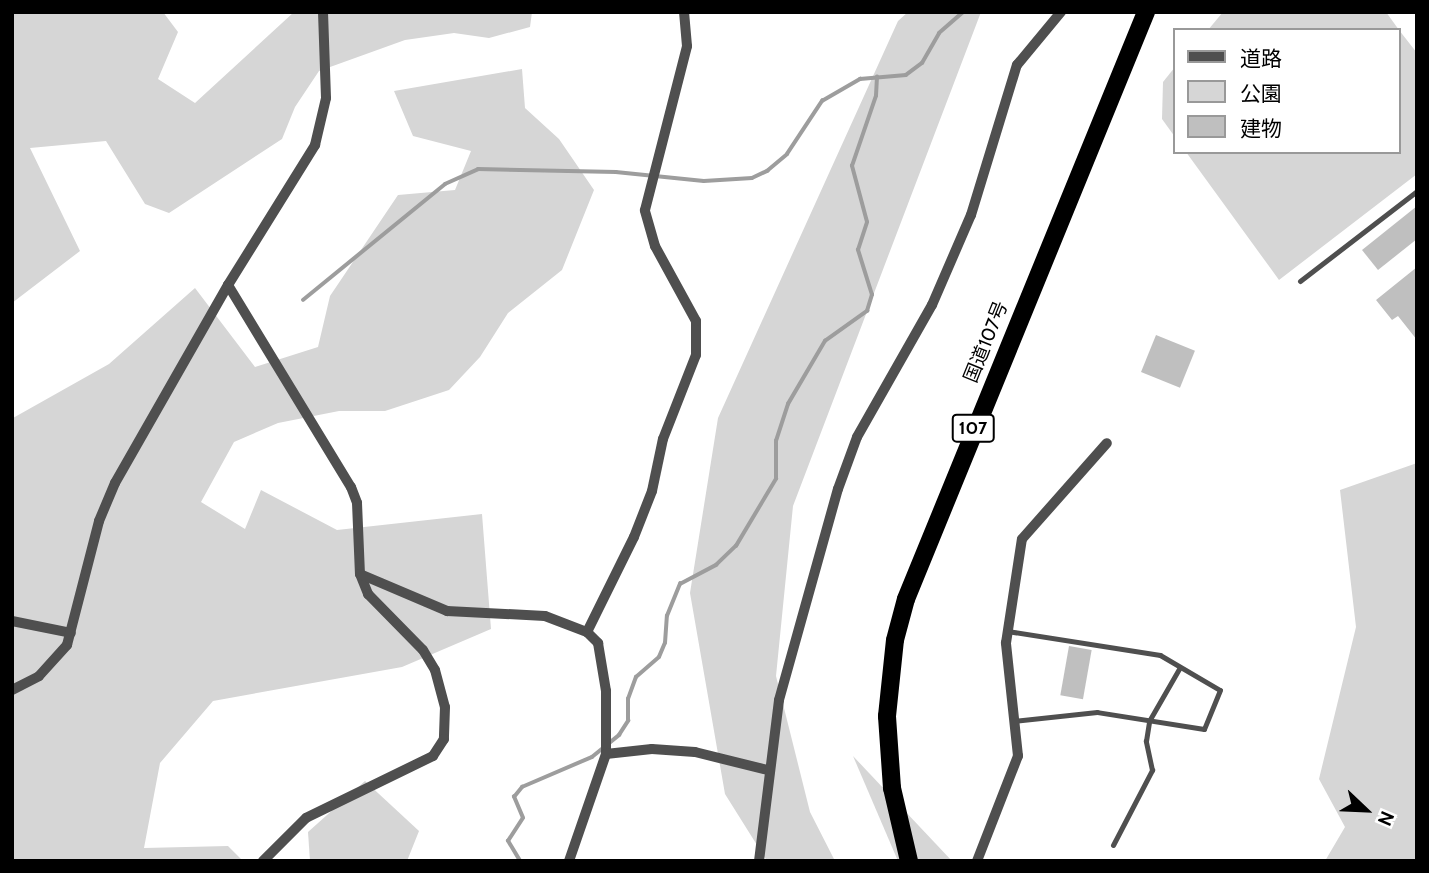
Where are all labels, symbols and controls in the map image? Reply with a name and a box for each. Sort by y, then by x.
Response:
legend [1174,28,1401,154]
text: 道路 [1240,46,1282,71]
text: 公園 [1240,81,1282,106]
text: 建物 [1240,116,1282,141]
street label: 国道107号 [959,298,1013,386]
road number: 107 [950,414,996,442]
north arrow [1331,775,1401,845]
text: N [1373,808,1399,829]

